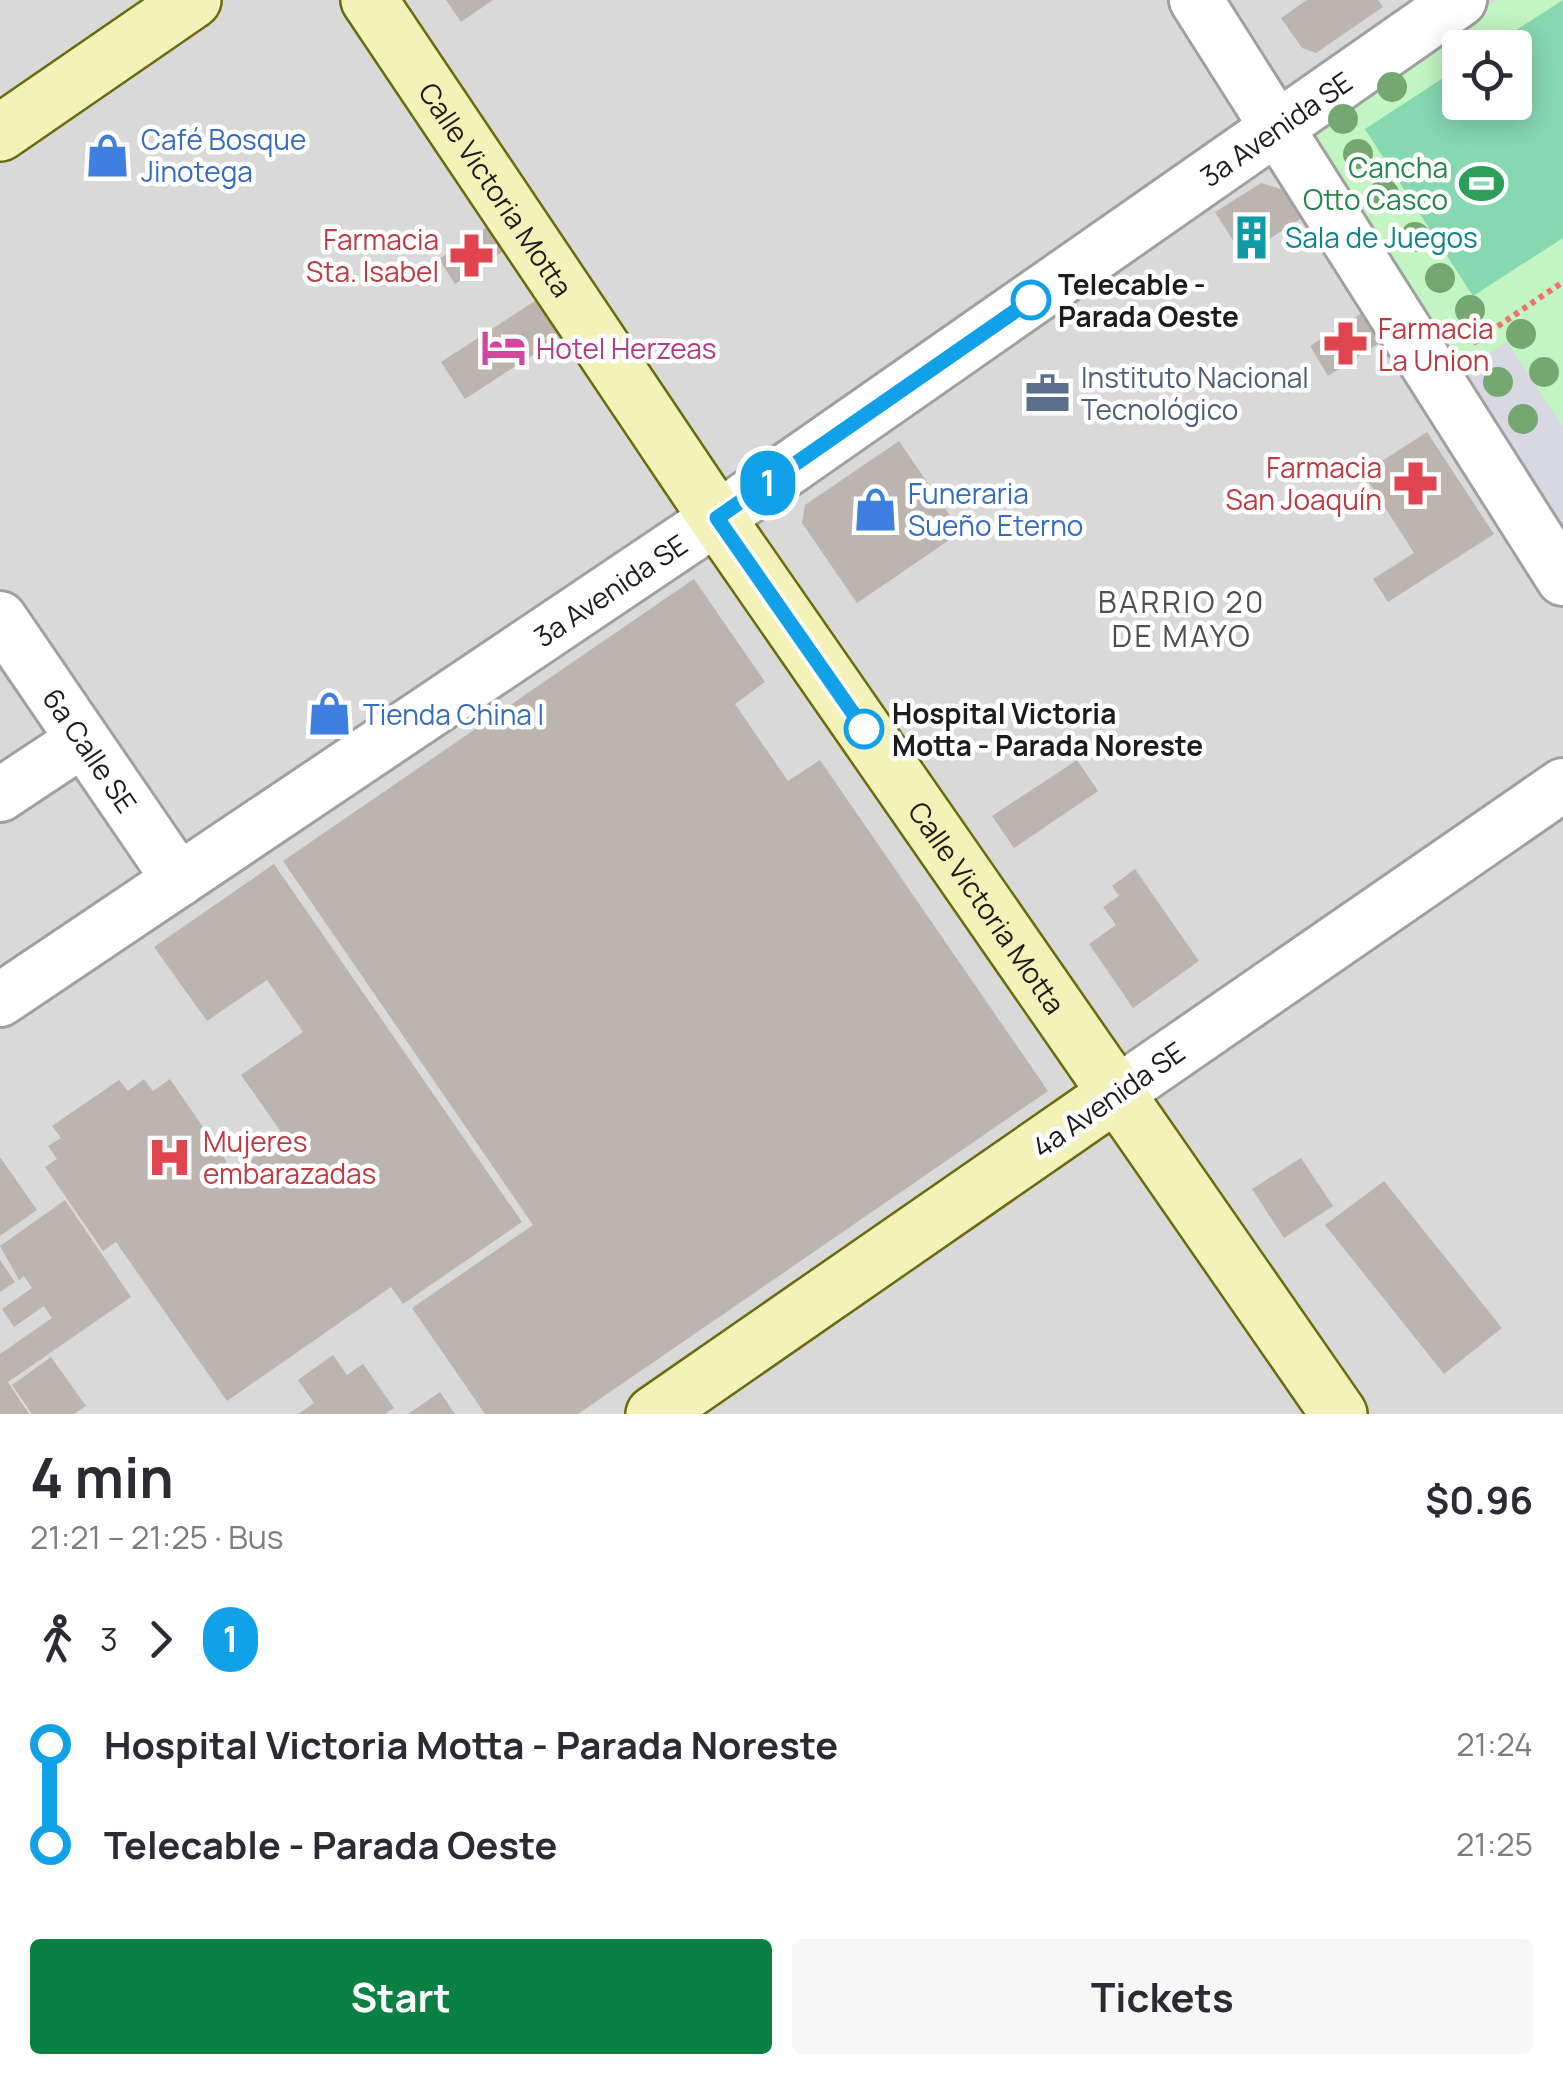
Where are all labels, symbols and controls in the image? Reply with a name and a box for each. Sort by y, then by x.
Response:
map controls [1442,30,1532,120]
button: locate [1442,30,1532,120]
street label: 3a Avenida SE [1192,62,1359,195]
street label: Calle Victoria Motta [411,75,582,304]
place label: Café Bosque Jinotega [141,120,306,190]
shop icon: Café Bosque Jinotega [84,131,132,179]
place label: Cancha Otto Casco [1303,148,1448,218]
sports icon: Cancha Otto Casco [1457,159,1505,207]
building icon: Sala de Juegos [1228,213,1276,261]
place label: Sala de Juegos [1285,218,1478,256]
place label: Farmacia Sta. Isabel [306,220,439,290]
pharmacy icon: Farmacia Sta. Isabel [448,231,496,279]
place label: Telecable - Parada Oeste [1058,265,1239,335]
marker: Telecable - Parada Oeste [1012,281,1050,319]
place label: Farmacia La Union [1378,309,1494,379]
pharmacy icon: Farmacia La Union [1321,320,1369,368]
hotel icon: Hotel Herzeas [479,324,527,372]
place label: Hotel Herzeas [536,329,717,367]
place label: Instituto Nacional Tecnológico [1081,358,1309,428]
office icon: Instituto Nacional Tecnológico [1024,369,1072,417]
place label: Farmacia San Joaquín [1225,448,1382,518]
line badge: 1 [736,450,800,516]
text: 1 [760,459,776,507]
pharmacy icon: Farmacia San Joaquín [1391,459,1439,507]
place label: Funeraria Sueño Eterno [908,474,1083,544]
shop icon: Funeraria Sueño Eterno [851,485,899,533]
street label: 3a Avenida SE [526,525,694,655]
district label: BARRIO 20 DE MAYO [1098,581,1266,656]
street label: 6a Calle SE [34,681,146,820]
shop icon: Tienda China I [306,690,354,738]
place label: Hospital Victoria Motta - Parada Noreste [892,694,1203,764]
place label: Tienda China I [363,695,544,733]
marker: Hospital Victoria Motta - Parada Noreste [845,710,883,748]
street label: Calle Victoria Motta [900,794,1074,1021]
street label: 4a Avenida SE [1024,1032,1192,1166]
place label: Mujeres embarazadas [203,1122,376,1192]
hospital icon: Mujeres embarazadas [146,1133,194,1181]
text: 4 min [30,1439,174,1515]
text: $0.96 [1425,1473,1533,1525]
text: 21:21 – 21:25 · Bus [30,1515,284,1559]
icon: walk [30,1612,85,1667]
icon: forward [133,1612,188,1667]
text: 1 [223,1615,238,1663]
text: 3 [100,1617,118,1661]
text: Hospital Victoria Motta - Parada Noreste [104,1718,838,1770]
text: 21:24 [1456,1722,1533,1766]
text: Telecable - Parada Oeste [104,1818,557,1870]
text: 21:25 [1456,1822,1533,1866]
button: Start [30,1939,772,2054]
button: Tickets [792,1939,1533,2054]

